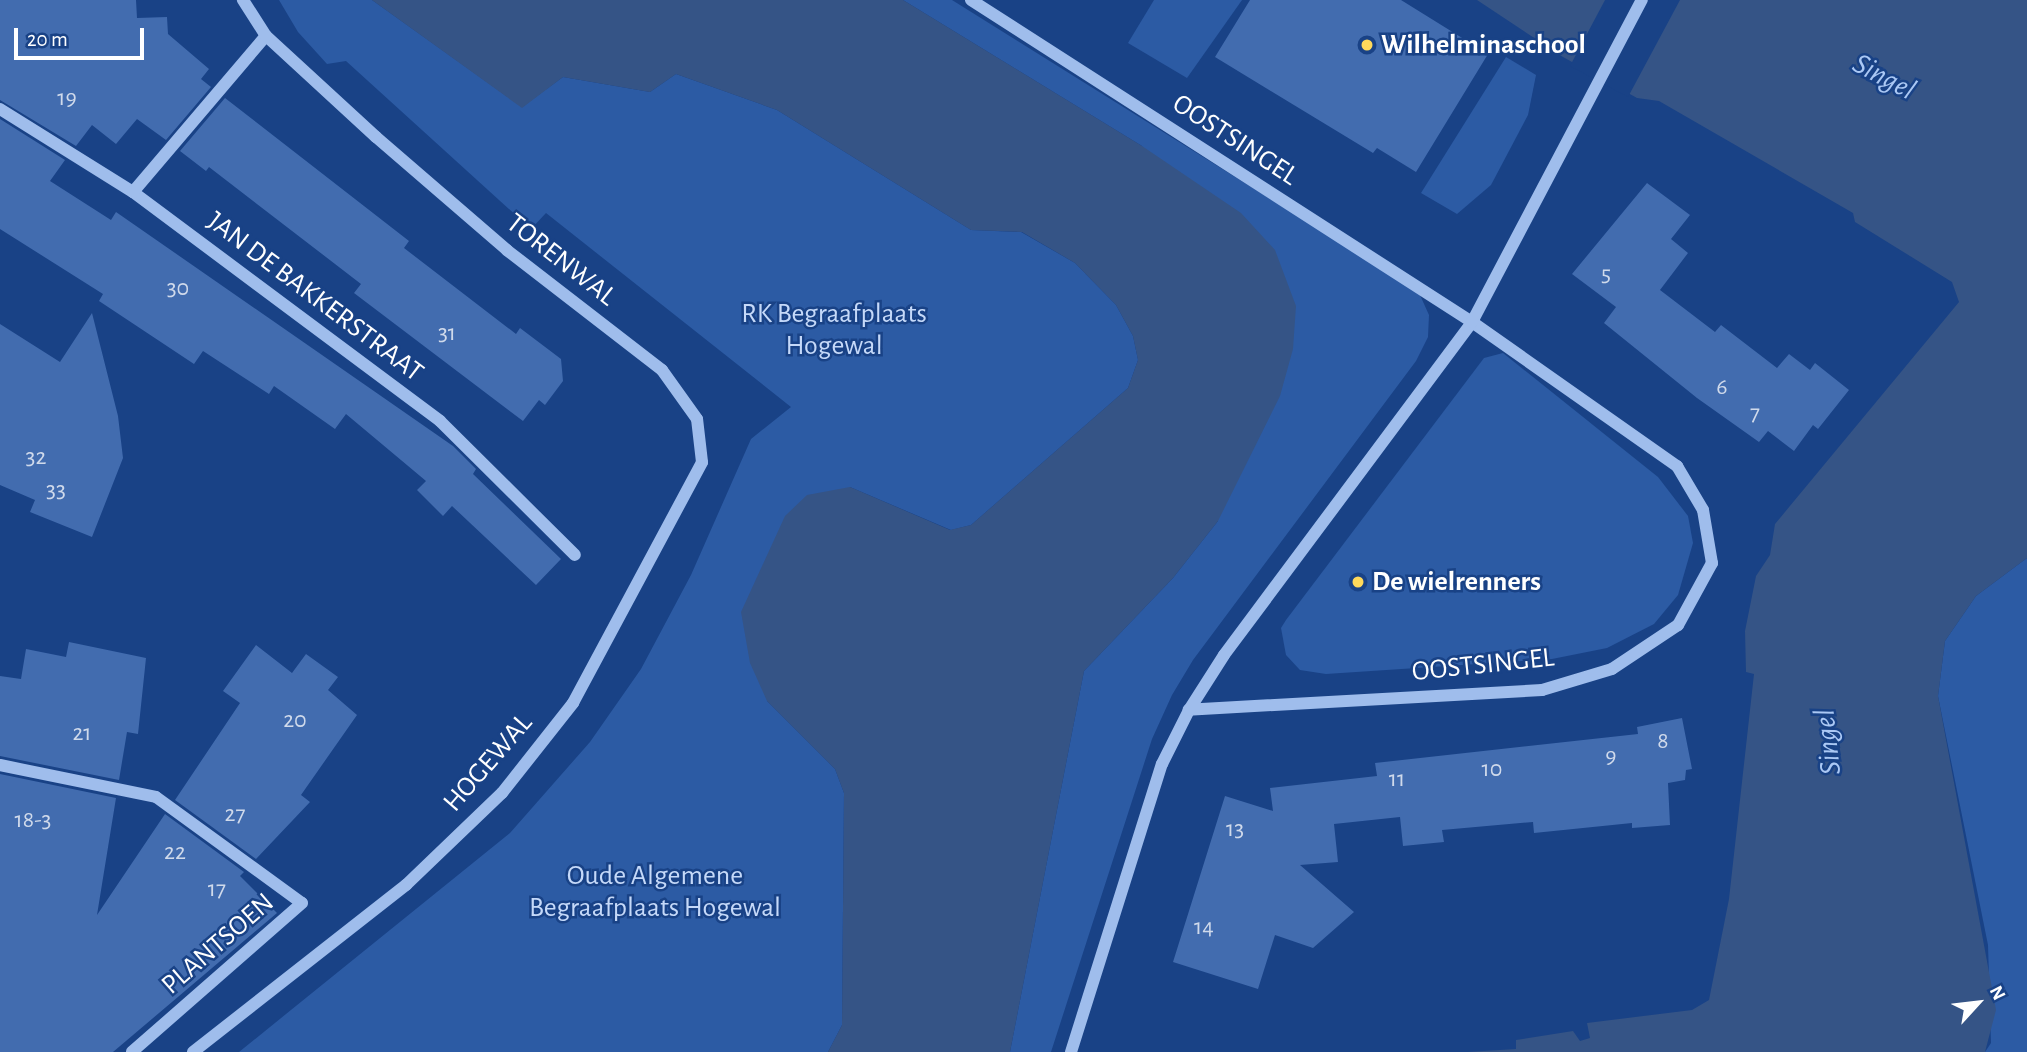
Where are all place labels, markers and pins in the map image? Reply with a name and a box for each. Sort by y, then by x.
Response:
place label: Wilhelminaschool [1381,28,1586,62]
marker: Wilhelminaschool [1359,37,1375,53]
place label: De wielrenners [1372,565,1541,599]
marker: De wielrenners [1350,574,1366,590]

